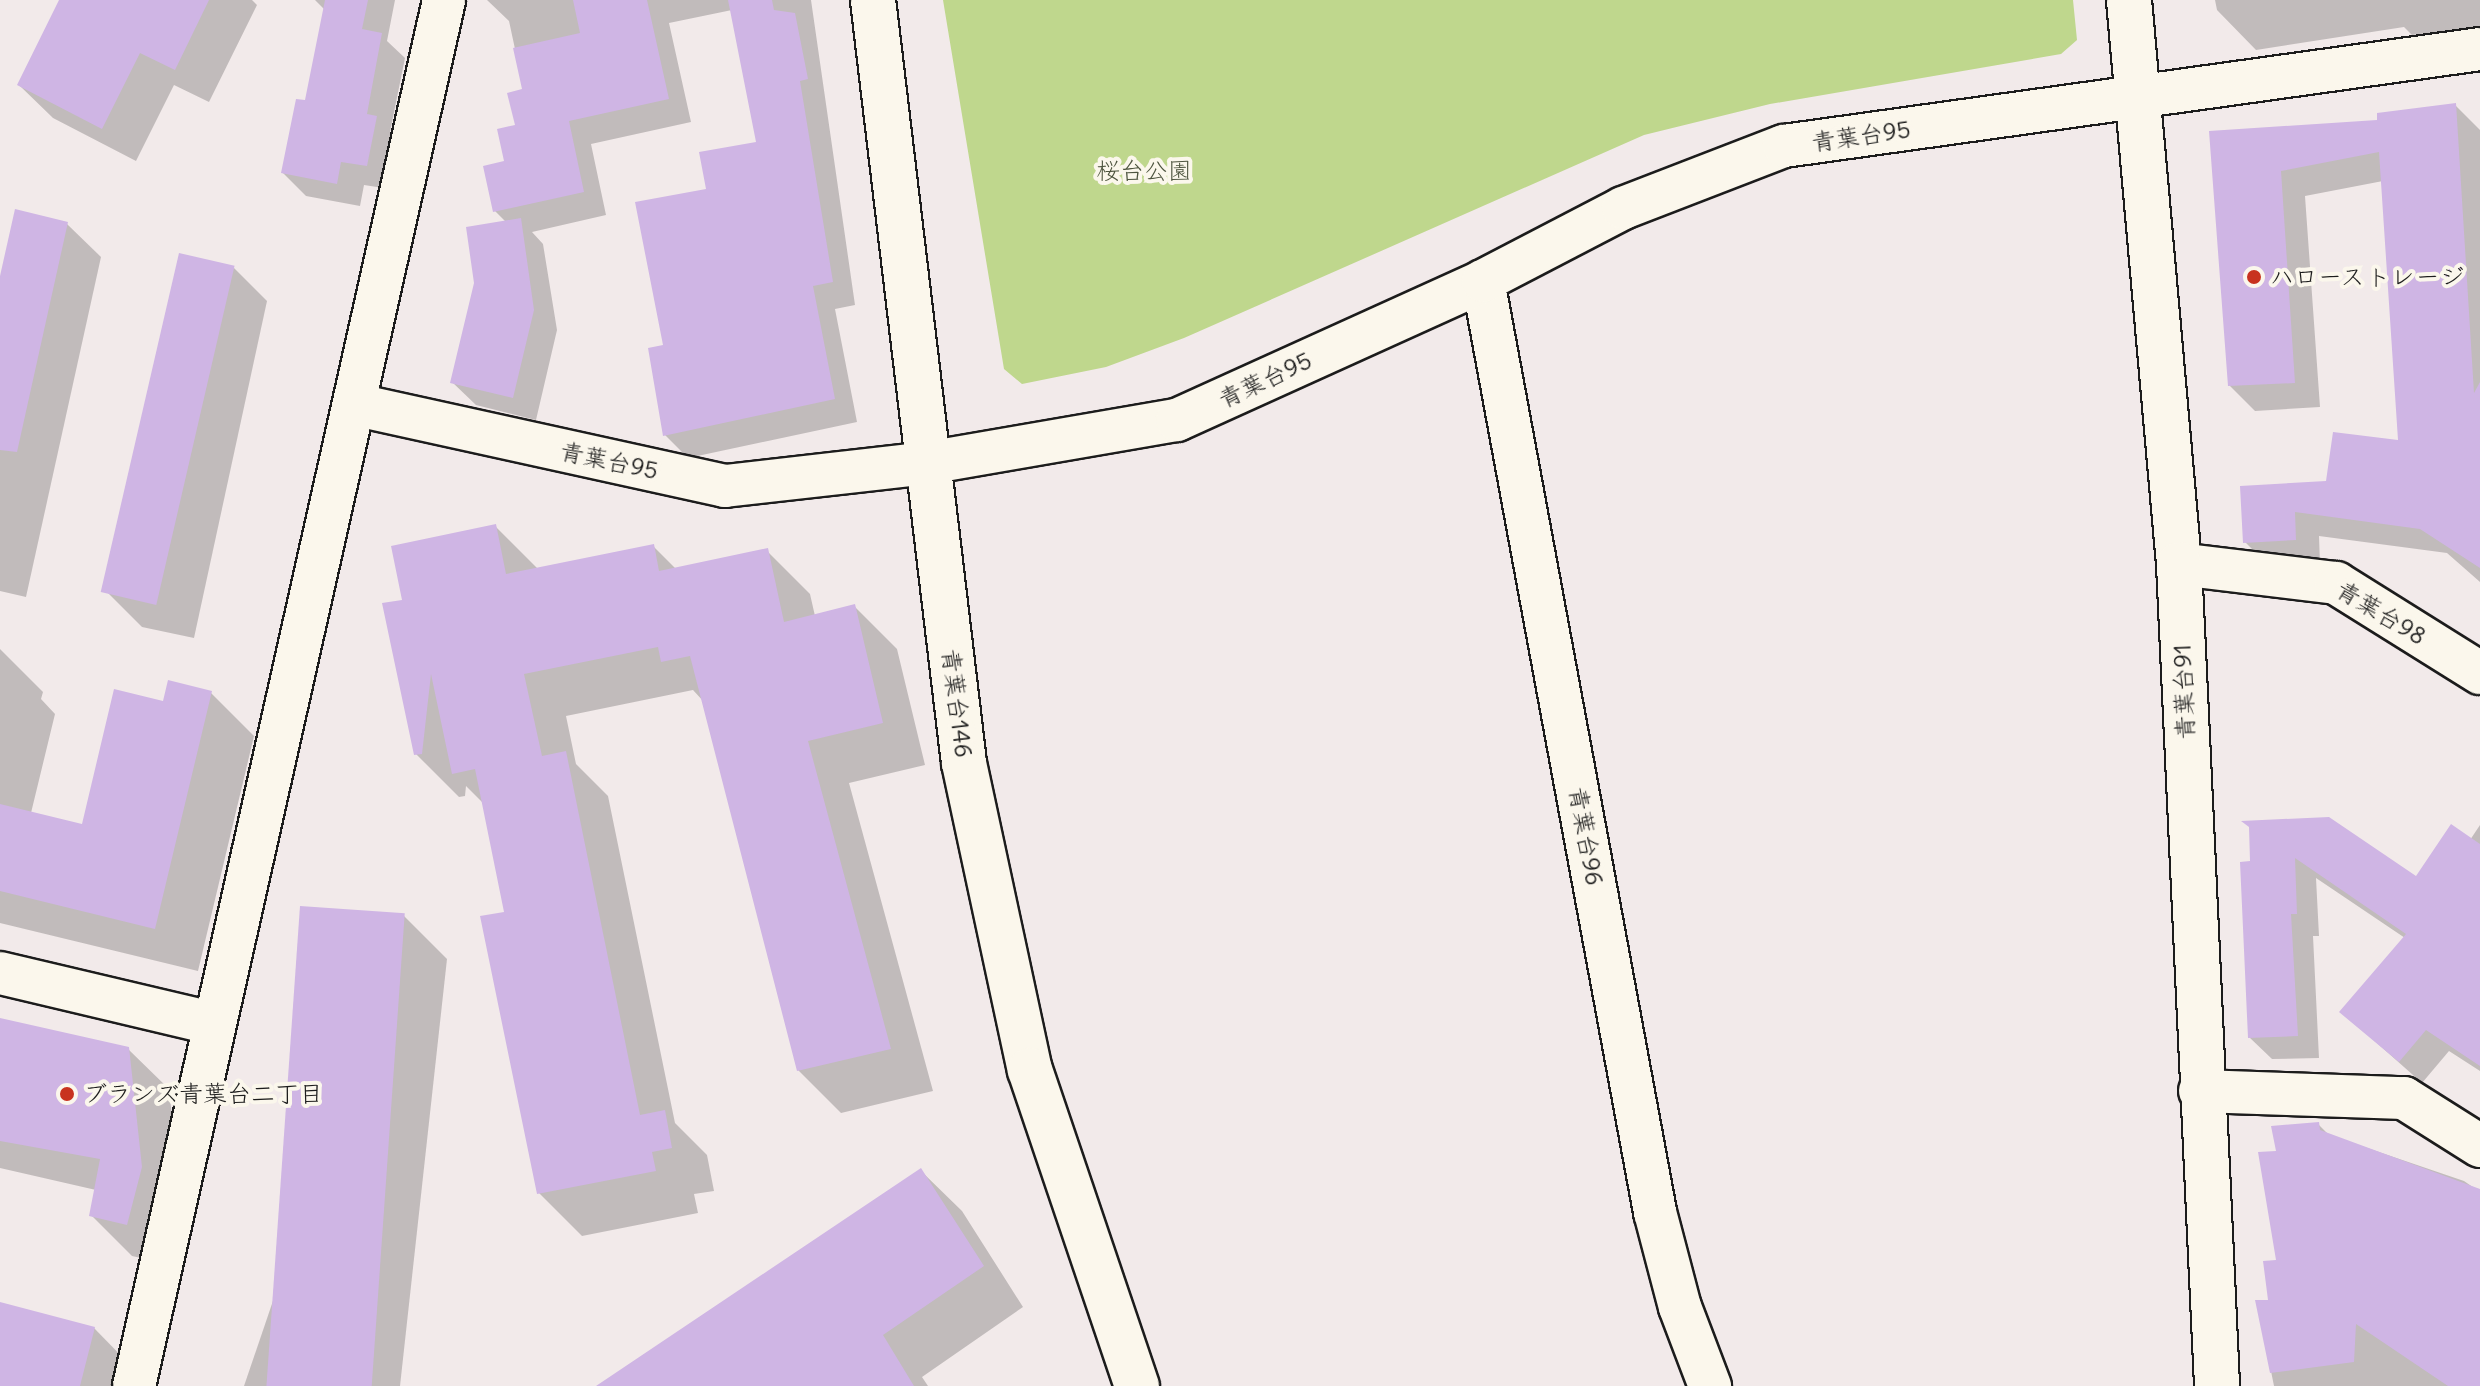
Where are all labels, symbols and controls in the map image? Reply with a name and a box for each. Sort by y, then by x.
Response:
street label: 青葉台95 [1810,115,1912,157]
park label: 桜台公園 [1096,157,1192,185]
place label: ハローストレージ [2270,263,2463,291]
marker: ハローストレージ [2245,268,2263,286]
street label: 青葉台95 [1214,346,1316,414]
street label: 青葉台95 [557,437,661,485]
street label: 青葉台98 [2331,575,2431,651]
street label: 青葉台91 [2168,644,2200,740]
street label: 青葉台146 [936,647,978,759]
street label: 青葉台96 [1563,784,1609,888]
place label: ブランズ青葉台二丁目 [83,1080,323,1108]
marker: ブランズ青葉台二丁目 [58,1085,76,1103]

